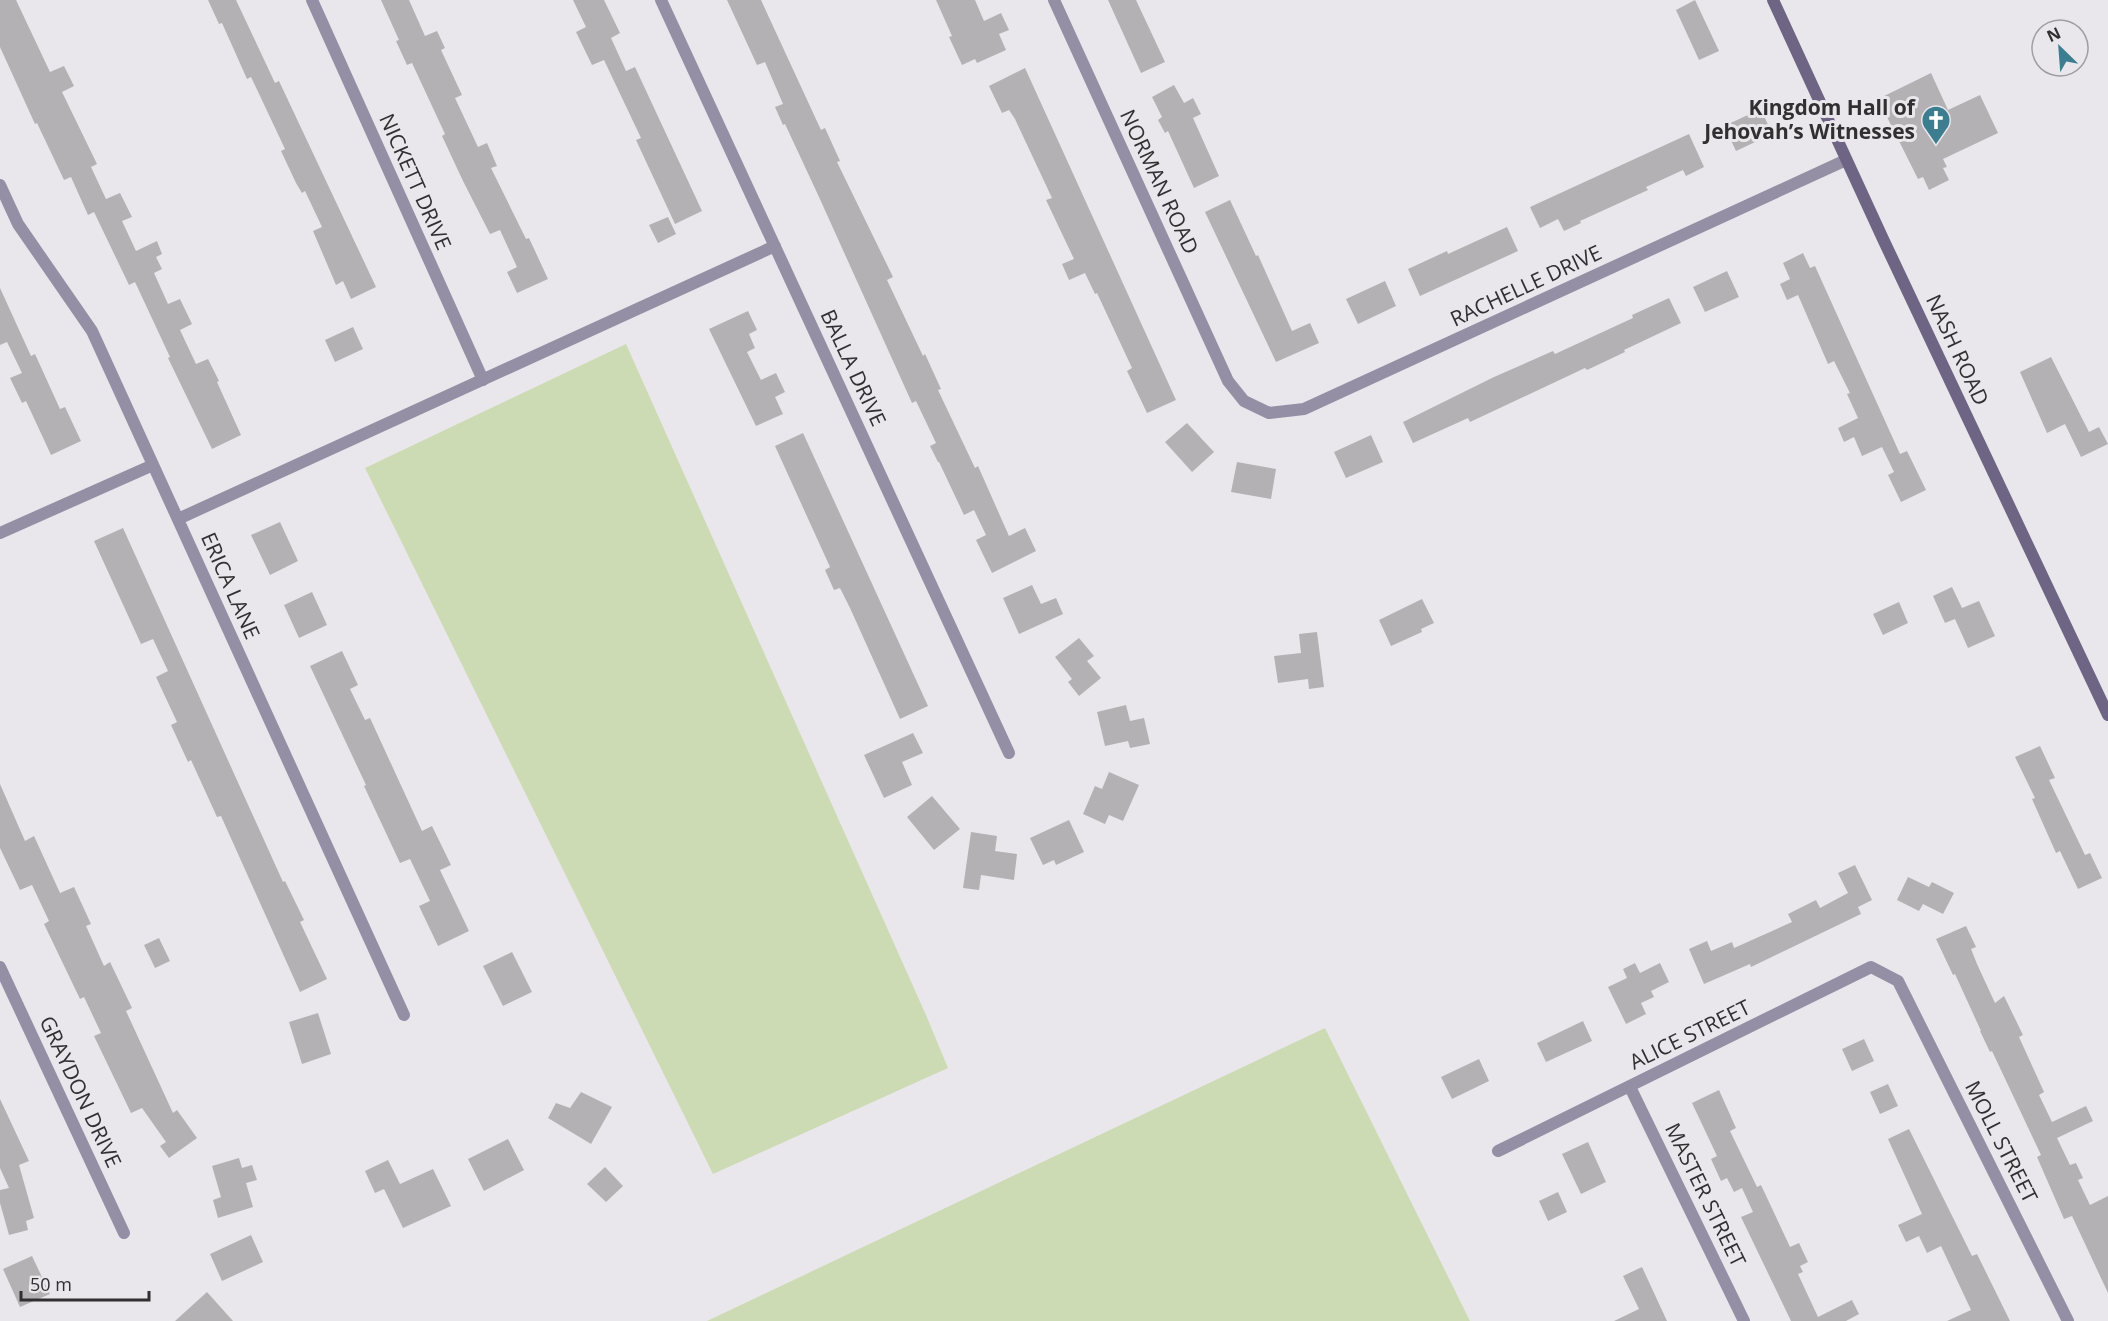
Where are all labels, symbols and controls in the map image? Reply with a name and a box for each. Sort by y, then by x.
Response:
north arrow [2030,18,2090,78]
text: N [2043,22,2064,47]
place label: Kingdom Hall of Jehovah’s Witnesses [1702,93,1917,145]
church icon: Kingdom Hall of Jehovah’s Witnesses [1920,104,1952,146]
street label: NORMAN ROAD [1114,105,1206,258]
street label: NICKETT DRIVE [373,109,458,254]
street label: RACHELLE DRIVE [1445,238,1606,332]
street label: NASH ROAD [1920,290,1996,410]
street label: BALLA DRIVE [815,305,893,430]
street label: ERICA LANE [195,528,267,643]
street label: ALICE STREET [1624,993,1755,1075]
street label: GRAYDON DRIVE [33,1011,128,1172]
street label: MOLL STREET [1959,1076,2045,1208]
street label: MASTER STREET [1659,1118,1753,1271]
scale bar [21,1264,148,1302]
text: 50 m [30,1272,72,1296]

